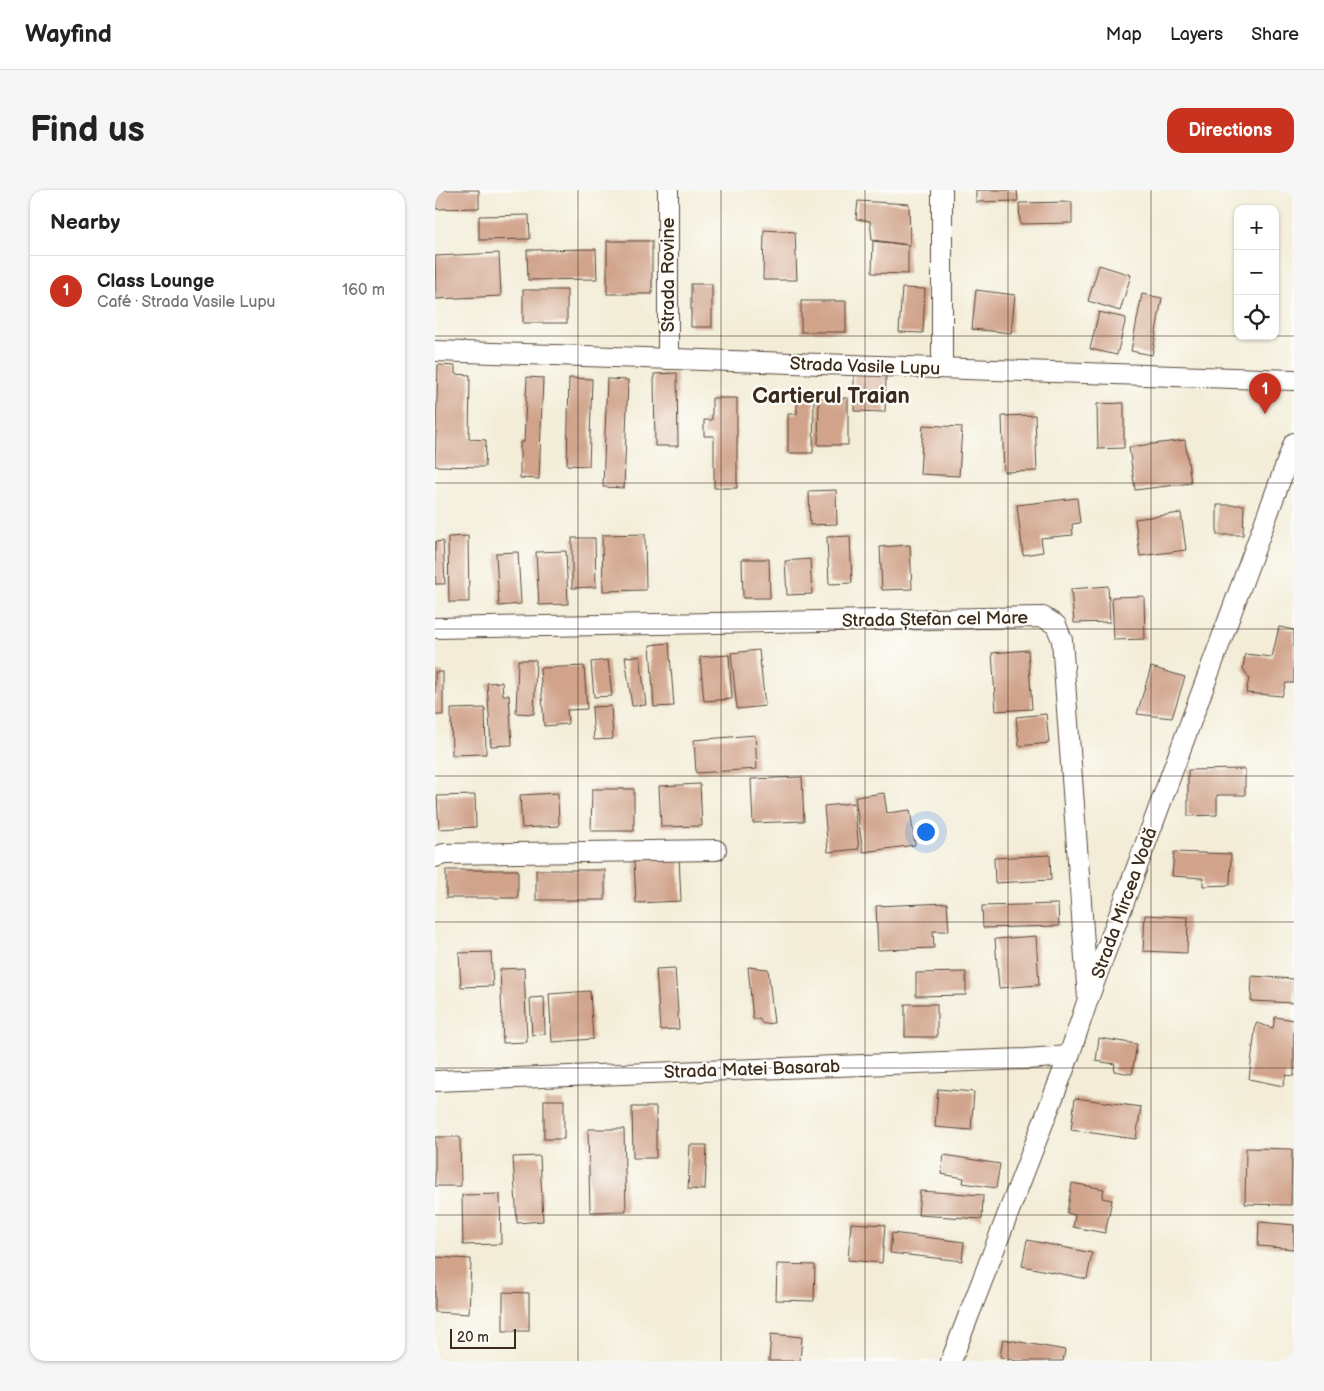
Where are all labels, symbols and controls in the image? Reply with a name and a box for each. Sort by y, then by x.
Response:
text: Wayfind [25,20,112,49]
text: Map [1106,24,1142,45]
text: Layers [1170,24,1223,45]
text: Share [1251,24,1299,45]
button: Directions [1167,108,1294,153]
text: Find us [30,109,145,152]
map controls [1234,205,1279,340]
button: + [1234,205,1279,250]
text: Nearby [50,210,120,235]
street label: Strada Rovine [658,217,679,332]
button: − [1234,250,1279,295]
text: Class Lounge [97,270,214,293]
text: 1 [63,281,69,300]
text: 160 m [342,281,385,300]
text: Café · Strada Vasile Lupu [97,293,275,312]
button: locate [1234,295,1279,340]
street label: Strada Vasile Lupu [789,353,941,380]
pin: 1 [1249,373,1281,414]
district label: Cartierul Traian [752,383,910,410]
street label: Strada Ștefan cel Mare [842,607,1029,632]
your location [913,819,939,845]
street label: Strada Mircea Vodă [1087,825,1162,982]
street label: Strada Matei Basarab [663,1056,841,1083]
scale bar [450,1326,516,1349]
text: 20 m [457,1329,489,1346]

